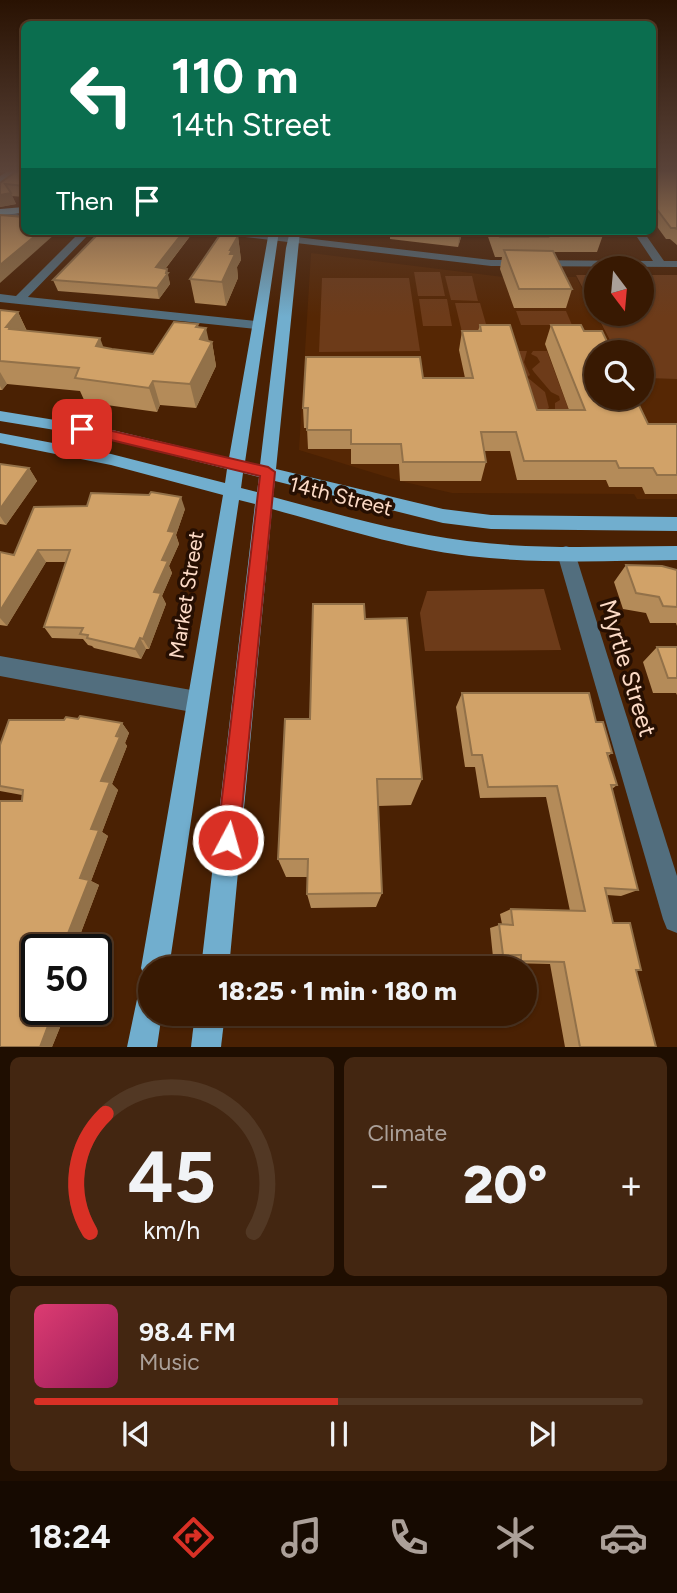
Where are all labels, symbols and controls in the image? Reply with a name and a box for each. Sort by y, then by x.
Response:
text: 110 m [171,46,299,105]
icon: left [56,49,147,140]
text: 14th Street [171,106,332,144]
icon: arrive [128,182,166,220]
text: Then [56,185,114,217]
north arrow [584,256,654,326]
map controls [584,256,654,410]
button: search [584,340,654,410]
pin [52,399,112,459]
icon: arrive [63,410,101,448]
street label: 14th Street [287,471,395,521]
street label: Market Street [164,529,208,661]
street label: Myrtle Street [593,596,663,740]
position arrow [191,803,265,877]
speed limit sign: 50 [21,934,112,1025]
text: 18:25 · 1 min · 180 m [218,975,457,1007]
text: Climate [368,1119,447,1147]
text: 45 [128,1134,216,1221]
text: 20° [463,1154,547,1216]
text: − [368,1162,391,1208]
text: + [619,1162,643,1208]
text: km/h [143,1215,200,1245]
text: 98.4 FM [139,1316,236,1348]
text: Music [139,1348,200,1376]
icon: previous [117,1415,155,1453]
icon: pause [320,1415,358,1453]
icon: next [523,1415,561,1453]
icon: directions [169,1513,218,1562]
icon: music [277,1513,326,1562]
icon: phone [384,1513,433,1562]
icon: climate [491,1513,540,1562]
icon: car [599,1513,648,1562]
text: 18:24 [29,1518,111,1556]

